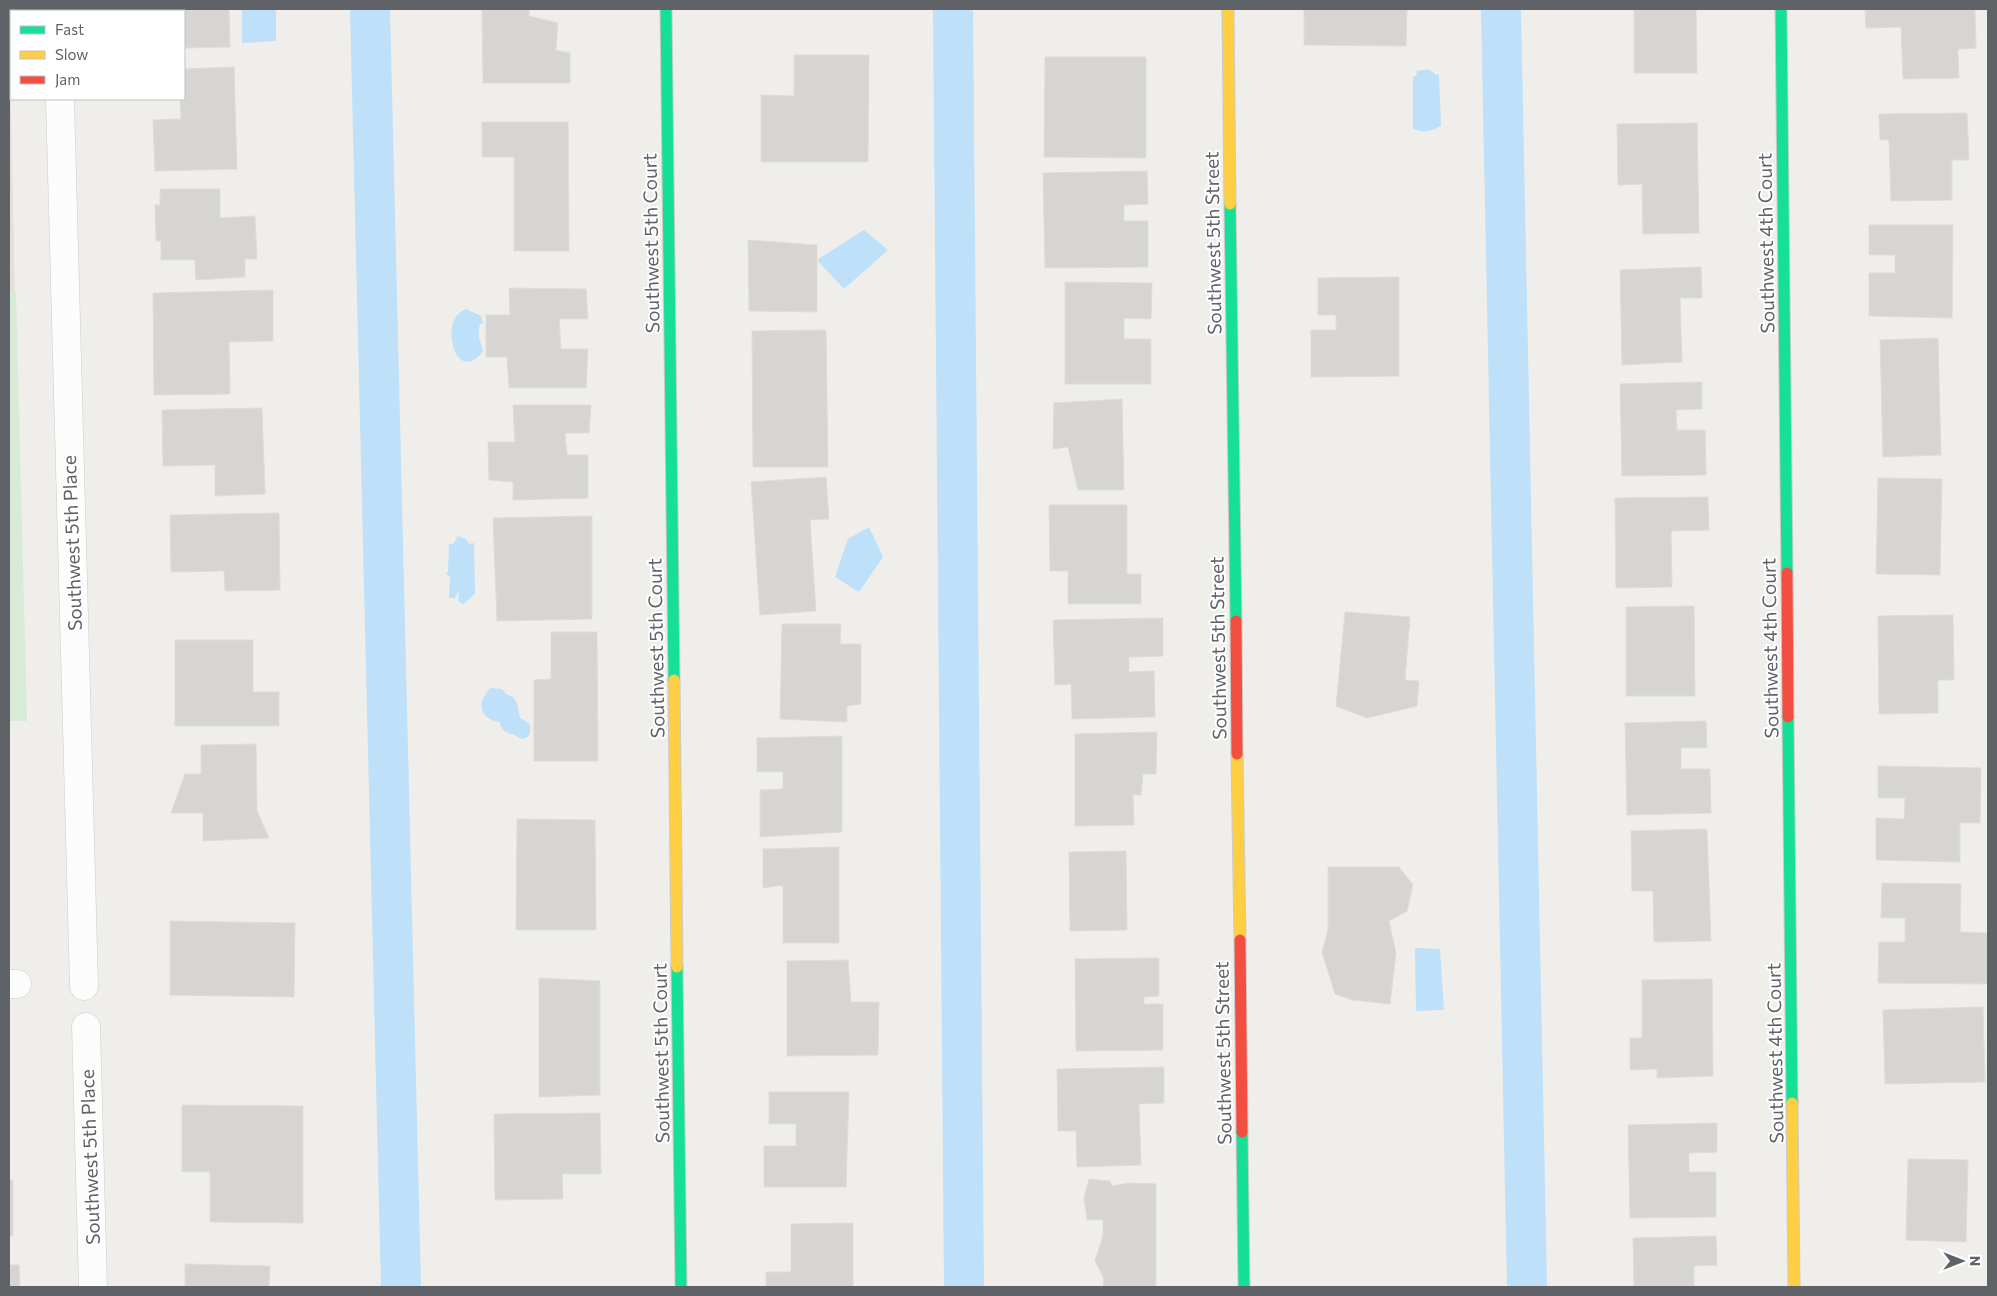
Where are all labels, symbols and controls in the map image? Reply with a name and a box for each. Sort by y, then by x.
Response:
legend [10,10,185,100]
text: Fast [55,20,84,38]
text: Slow [55,45,88,63]
text: Jam [55,70,80,88]
street label: Southwest 5th Street [1199,151,1226,335]
street label: Southwest 4th Court [1752,152,1779,333]
street label: Southwest 5th Court [637,153,664,333]
street label: Southwest 5th Place [57,455,86,631]
street label: Southwest 5th Street [1204,556,1231,740]
street label: Southwest 4th Court [1756,557,1783,738]
street label: Southwest 5th Court [642,558,669,738]
street label: Southwest 5th Street [1209,961,1236,1145]
street label: Southwest 4th Court [1761,962,1788,1143]
street label: Southwest 5th Court [647,963,674,1143]
street label: Southwest 5th Place [75,1069,104,1245]
north arrow [1937,1236,1987,1286]
text: N [1967,1256,1984,1266]

